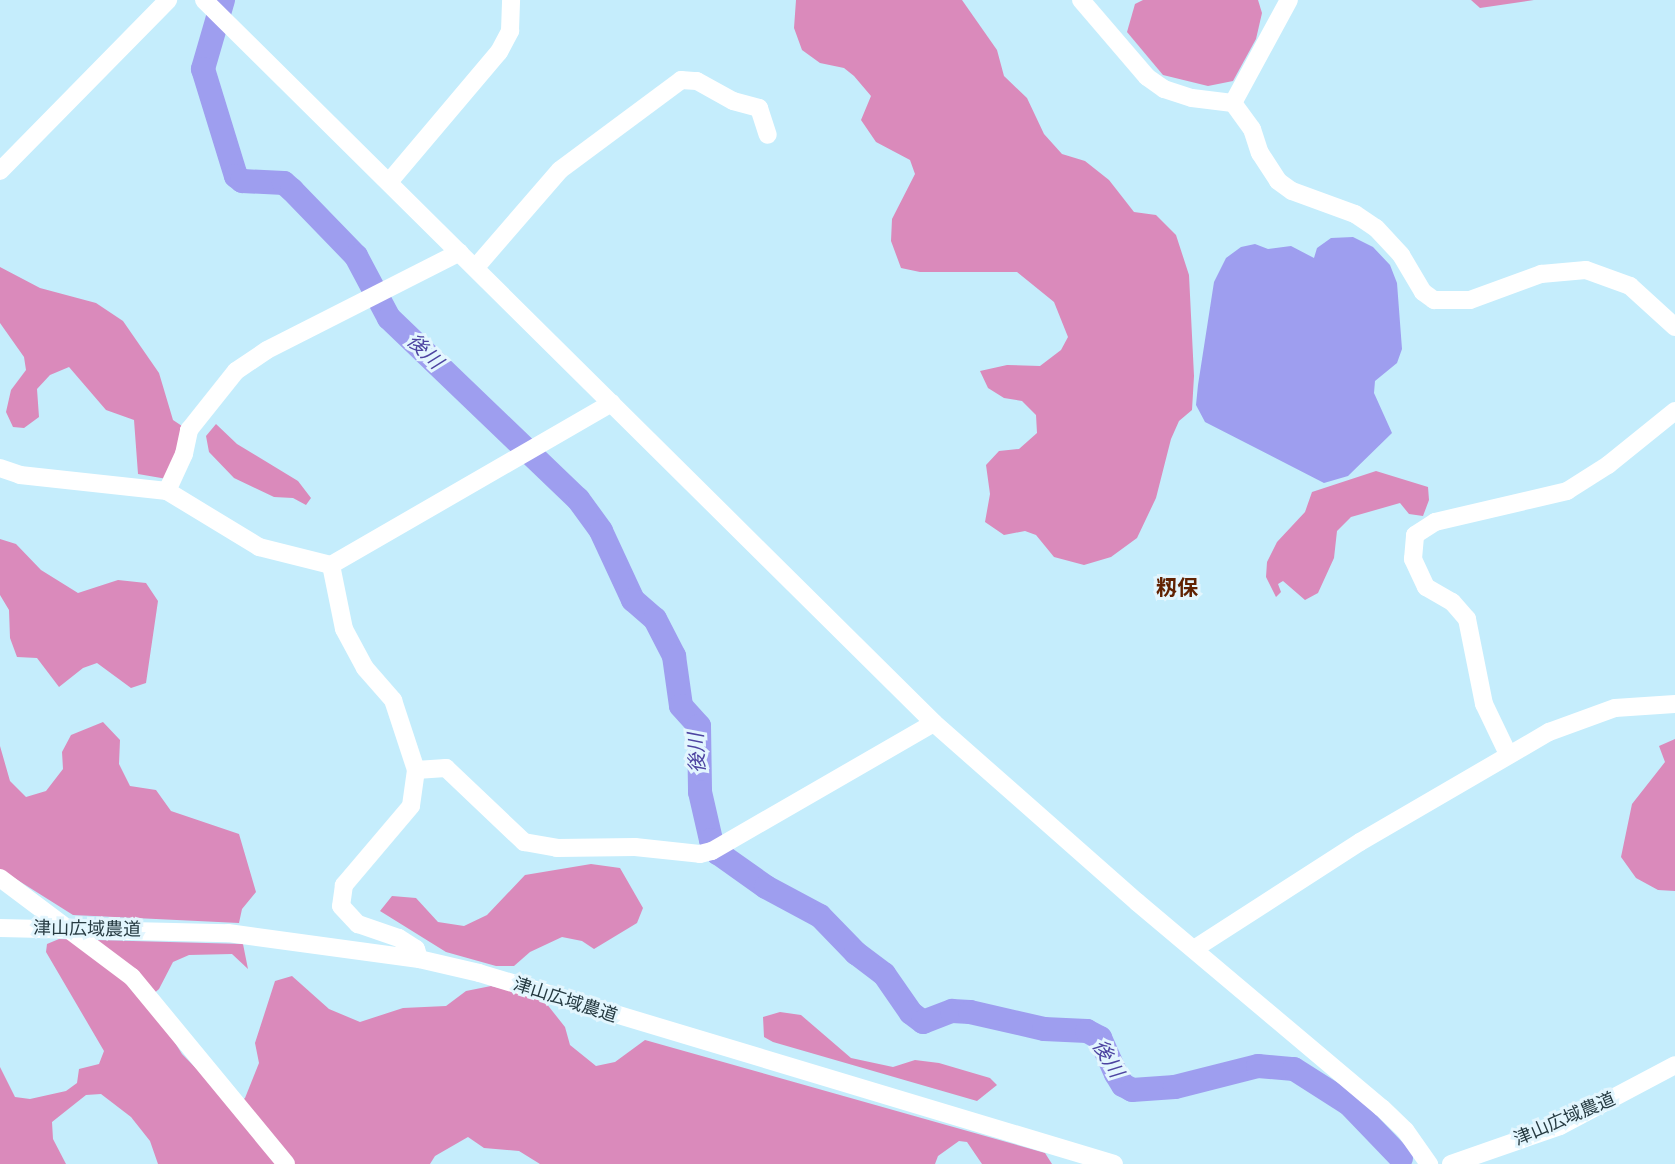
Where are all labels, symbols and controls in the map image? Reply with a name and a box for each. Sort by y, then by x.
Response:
water label: 後川 [401,329,447,375]
district label: 籾保 [1156,576,1198,602]
water label: 後川 [685,732,711,774]
street label: 津山広域農道 [33,918,141,942]
street label: 津山広域農道 [510,974,620,1028]
water label: 後川 [1086,1036,1128,1082]
street label: 津山広域農道 [1511,1089,1619,1151]

